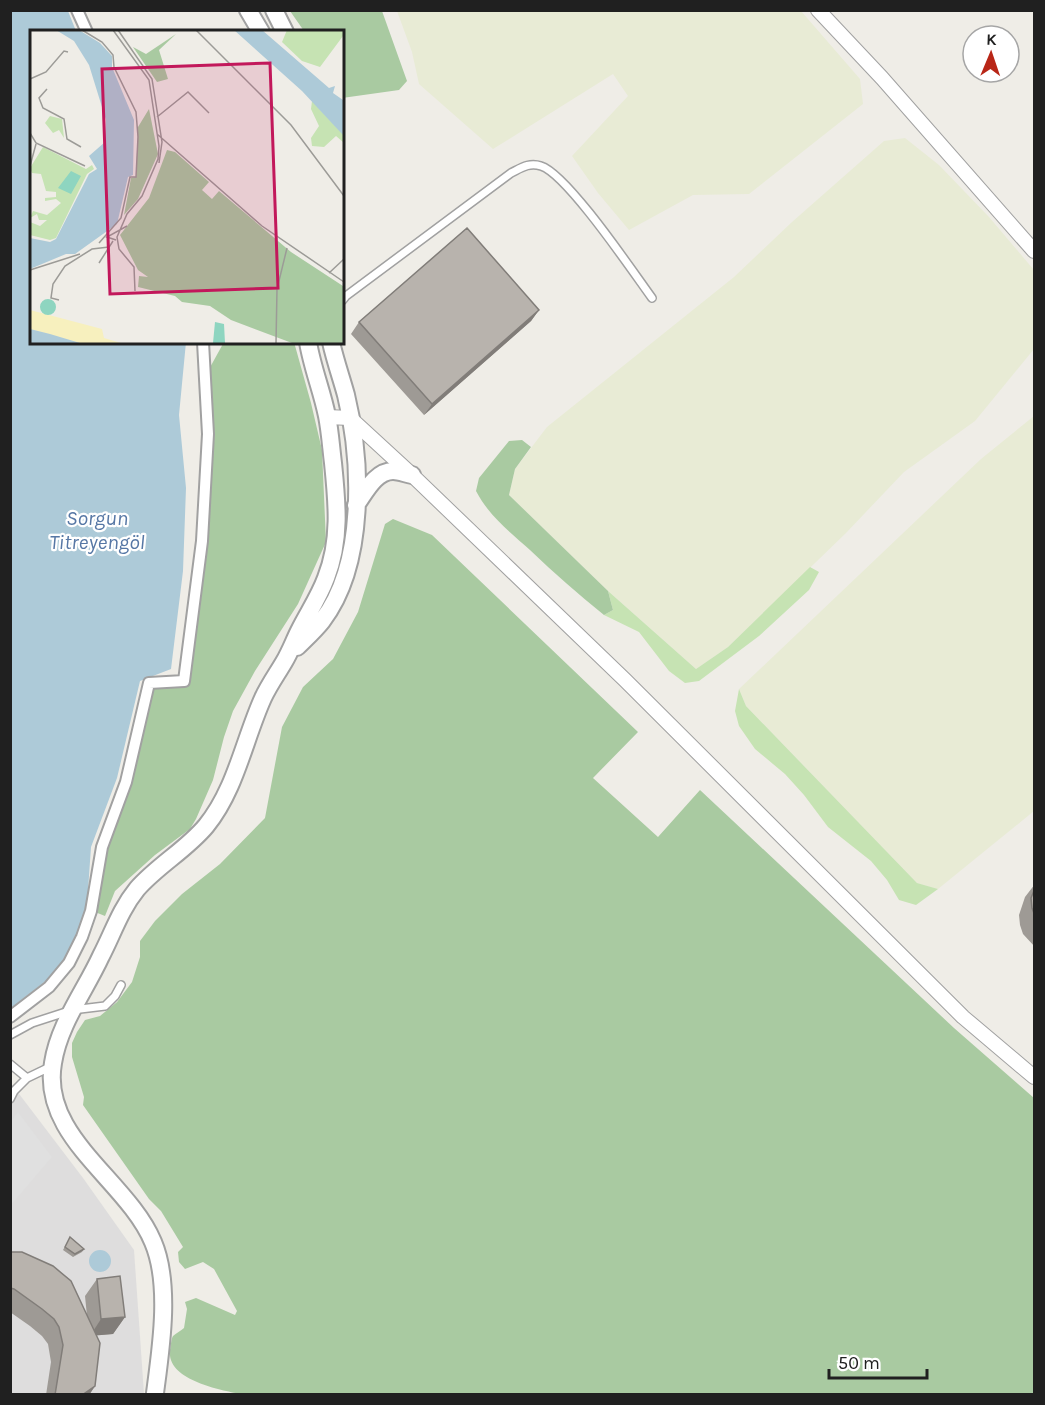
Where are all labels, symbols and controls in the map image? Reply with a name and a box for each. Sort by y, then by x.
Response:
north arrow [961,24,1021,84]
inset map [30,30,344,344]
text: K [986,30,998,49]
water label: Sorgun Titreyengöl [49,506,145,554]
scale bar [829,1342,926,1380]
text: 50 m [838,1352,880,1374]

